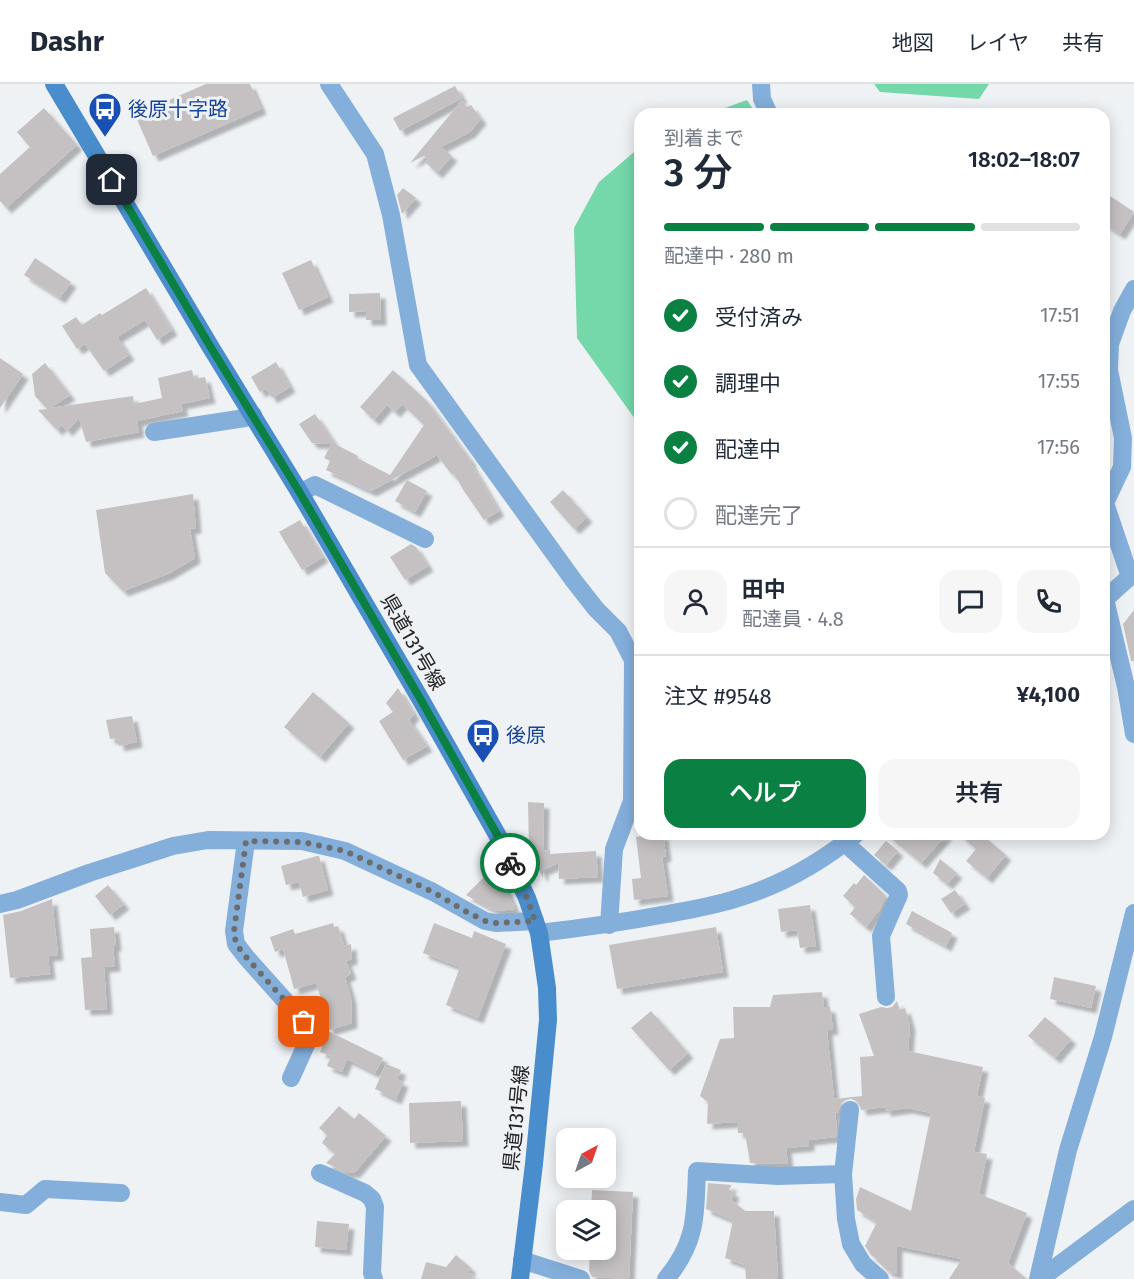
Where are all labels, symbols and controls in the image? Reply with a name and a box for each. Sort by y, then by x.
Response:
text: Dashr [30,25,104,58]
text: 地図 [892,30,934,56]
text: レイヤ [967,30,1029,56]
text: 共有 [1062,30,1104,56]
bus stop icon: 後原十字路 [87,91,123,138]
place label: 後原十字路 [128,97,228,121]
text: 到着まで [664,126,744,150]
text: 18:02–18:07 [968,146,1080,173]
text: 3 分 [664,150,733,196]
pin [86,154,137,205]
icon: home [95,163,128,196]
text: 配達中 · 280 m [664,244,794,268]
icon: check [664,299,697,332]
text: 17:51 [1040,303,1080,327]
text: 受付済み [715,304,803,331]
icon: check [664,365,697,398]
text: 17:55 [1038,369,1080,393]
text: 調理中 [715,370,781,397]
icon: check [664,431,697,464]
text: 17:56 [1037,435,1080,459]
text: 配達中 [715,436,781,463]
text: 配達完了 [715,502,803,529]
button: person [664,570,727,633]
button: chat [939,570,1002,633]
button: phone [1017,570,1080,633]
text: 田中 [742,576,786,603]
street label: 県道131号線 [376,590,450,694]
text: 配達員 · 4.8 [742,607,844,631]
text: ¥4,100 [1016,681,1080,708]
text: 注文 #9548 [664,683,772,710]
bus stop icon: 後原 [465,717,501,764]
place label: 後原 [506,723,546,747]
button: ヘルプ [664,759,866,828]
button: 共有 [878,759,1080,828]
courier [480,833,540,893]
icon: bike [494,847,527,880]
pin [278,996,329,1047]
icon: bag [287,1005,320,1038]
street label: 県道131号線 [498,1064,534,1172]
north arrow [556,1128,616,1188]
map controls [556,1128,616,1260]
button: layers [556,1200,616,1260]

